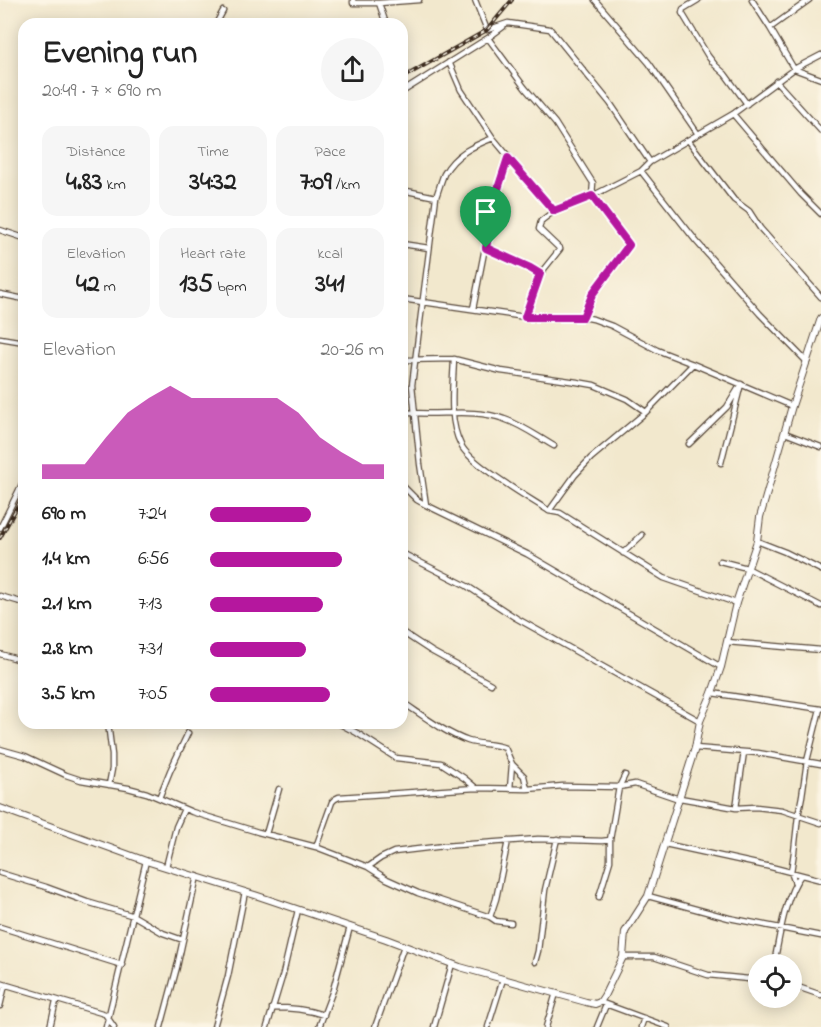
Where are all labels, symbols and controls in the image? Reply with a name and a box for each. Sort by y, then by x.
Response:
text: Evening run [42,30,197,78]
button: share [321,38,384,101]
text: 20:49 · 7 × 690 m [42,77,162,106]
text: Distance [67,140,125,164]
text: Time [197,140,229,164]
text: Pace [314,140,346,164]
text: 4.83 [66,164,103,202]
text: 34:32 [189,164,237,202]
text: 7:09 [300,164,332,202]
text: km [103,173,126,197]
text: /km [332,173,360,197]
pin [460,186,511,248]
icon: arrive [469,195,502,228]
text: Elevation [67,242,125,266]
text: Heart rate [180,242,246,266]
text: kcal [317,242,343,266]
text: 42 [76,266,100,304]
text: 135 [179,266,213,304]
text: 341 [315,266,345,304]
text: m [100,275,116,299]
text: bpm [213,275,247,299]
text: Elevation [42,336,116,365]
text: 20–26 m [320,336,384,365]
text: 690 m [42,500,86,529]
text: 7:24 [138,500,166,529]
text: 1.4 km [42,545,90,574]
text: 6:56 [138,545,169,574]
text: 2.1 km [42,590,92,619]
text: 7:13 [138,590,163,619]
text: 2.8 km [42,635,93,664]
text: 7:31 [138,635,163,664]
text: 3.5 km [42,680,95,709]
text: 7:05 [138,680,168,709]
map controls [748,954,802,1008]
button: locate [748,954,802,1008]

